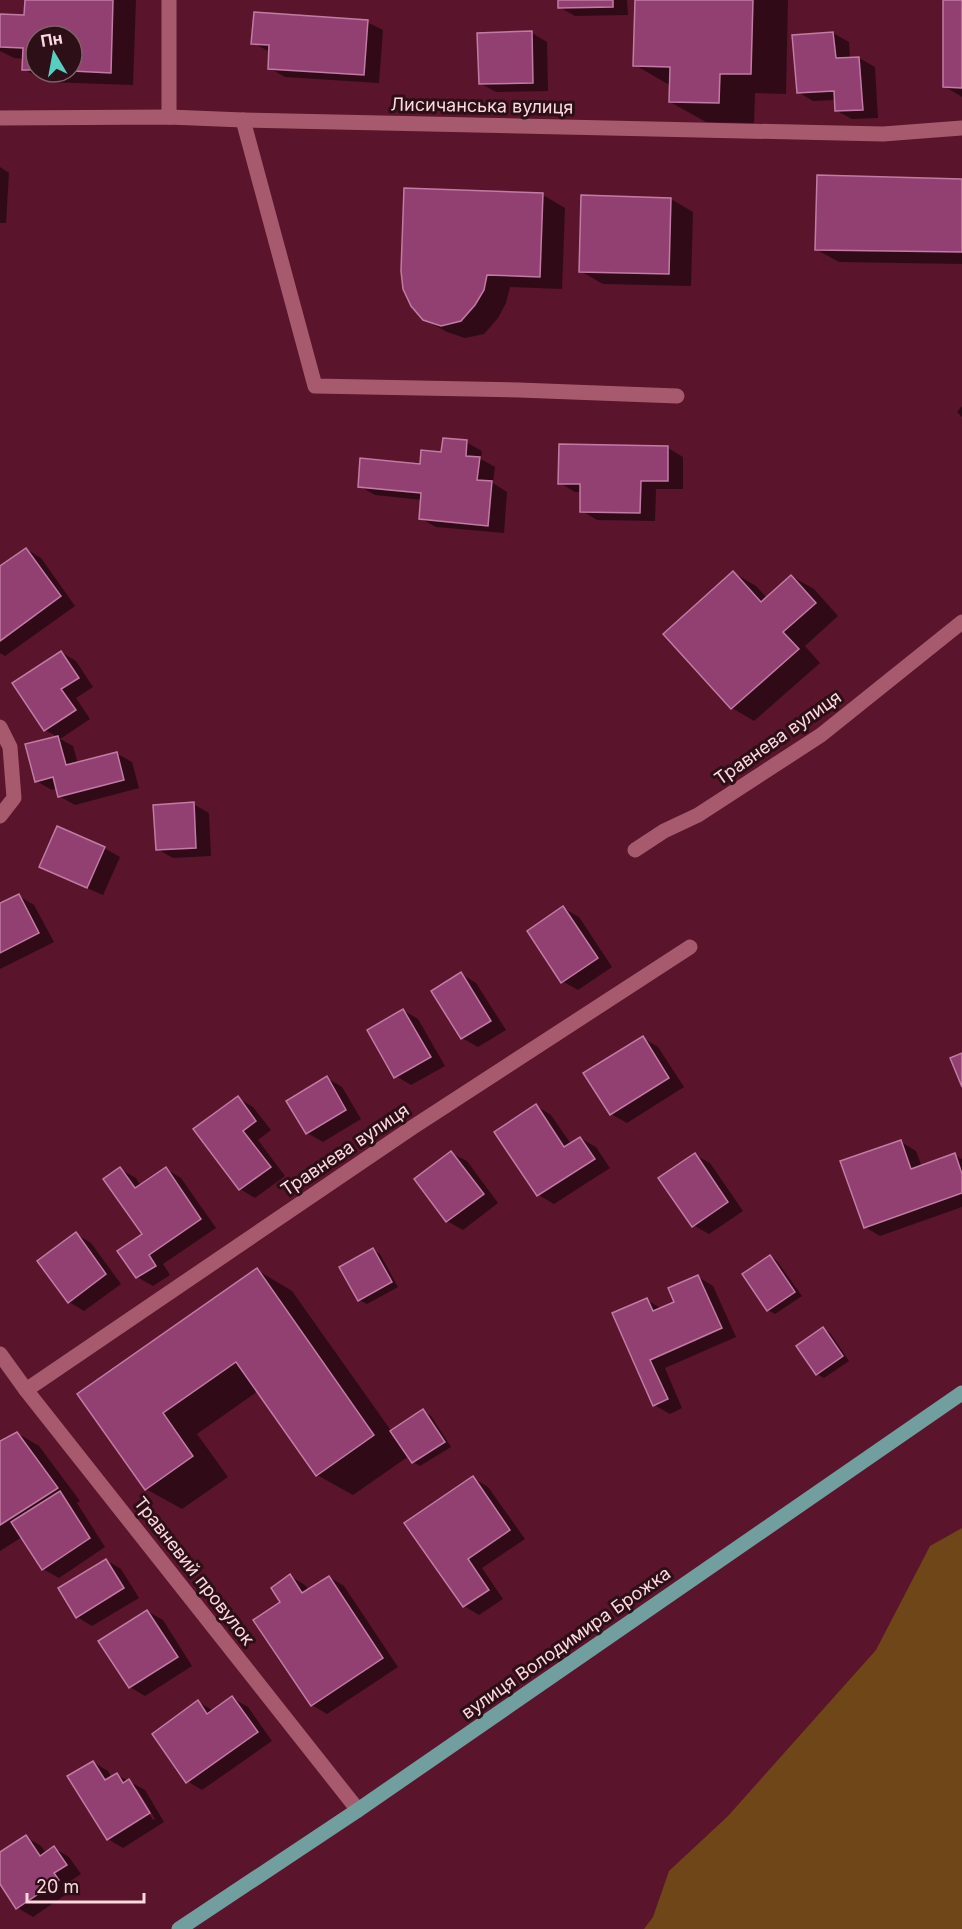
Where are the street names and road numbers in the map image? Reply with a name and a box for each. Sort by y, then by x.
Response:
street label: Лисичанська вулиця [391,93,573,118]
street label: Травнева вулиця [710,686,845,789]
street label: Травнева вулиця [277,1099,413,1200]
street label: Травневий провулок [130,1492,259,1649]
street label: вулиця Володимира Брожка [457,1562,674,1723]

